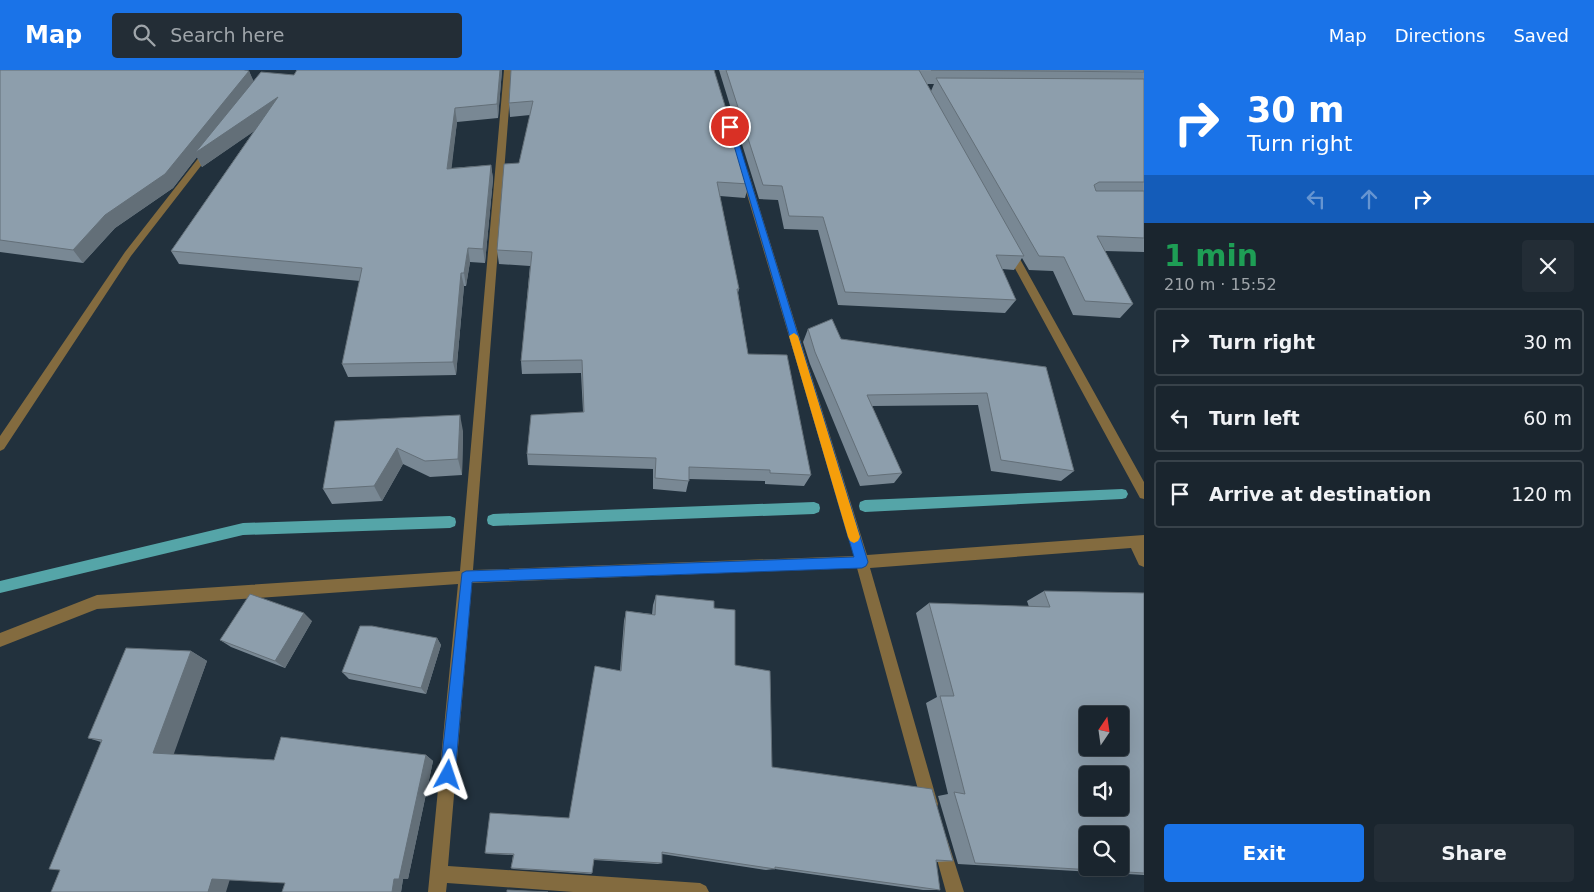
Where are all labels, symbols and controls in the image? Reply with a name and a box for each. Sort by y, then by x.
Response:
search box [112,13,462,58]
text: Map [25,21,82,49]
icon: search [130,21,158,49]
text: Search here [170,24,284,46]
text: Map [1329,25,1367,46]
text: Directions [1395,25,1485,46]
text: Saved [1513,25,1569,46]
icon: right [1164,90,1229,155]
text: 30 m [1247,90,1344,130]
pin [709,106,751,148]
icon: arrive [716,113,744,141]
text: Turn right [1247,131,1352,156]
icon: left [1302,185,1330,213]
icon: ahead [1355,185,1383,213]
icon: right [1408,185,1436,213]
text: 1 min [1164,238,1258,273]
button: close [1522,240,1574,292]
text: 210 m · 15:52 [1164,275,1277,294]
icon: right [1166,328,1194,356]
text: Turn right [1209,331,1315,353]
text: 30 m [1523,331,1572,353]
icon: left [1166,404,1194,432]
text: Turn left [1209,407,1300,429]
text: 60 m [1523,407,1572,429]
icon: arrive [1166,480,1194,508]
text: Arrive at destination [1209,483,1431,505]
text: 120 m [1511,483,1572,505]
north arrow [1079,706,1129,756]
map controls [1079,706,1129,876]
position arrow [421,748,473,800]
button: sound [1079,766,1129,816]
button: Exit [1164,824,1364,882]
button: Share [1374,824,1574,882]
button: search [1079,826,1129,876]

